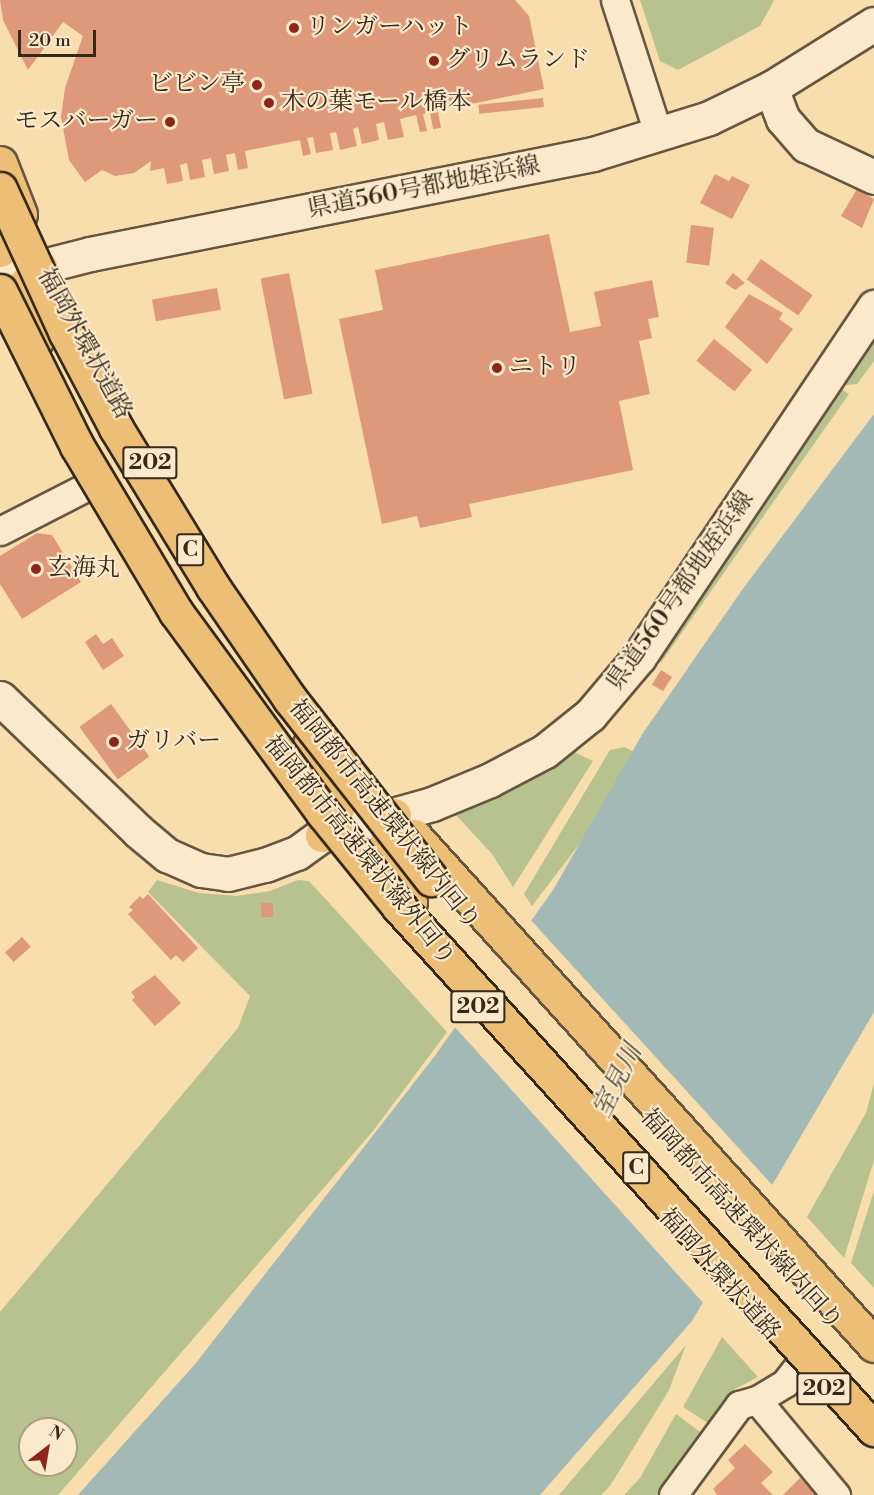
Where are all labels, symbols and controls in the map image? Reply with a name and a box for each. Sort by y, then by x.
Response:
place label: リンガーハット [306,14,474,42]
scale bar [21,18,99,56]
marker: リンガーハット [287,21,301,35]
text: 20 m [29,29,71,52]
place label: グリムランド [446,47,590,75]
marker: グリムランド [427,54,441,68]
place label: ビビン亭 [149,71,245,99]
marker: ビビン亭 [250,78,264,92]
place label: 木の葉モール橋本 [281,89,472,117]
marker: 木の葉モール橋本 [262,96,276,110]
place label: モスバーガー [14,108,158,136]
marker: モスバーガー [163,115,177,129]
street label: 県道560号都地姪浜線 [306,151,542,225]
street label: 福岡外環状道路 [31,264,137,424]
place label: ニトリ [509,354,581,382]
marker: ニトリ [490,361,504,375]
road number: 202 [122,444,178,482]
street label: 県道560号都地姪浜線 [602,486,760,696]
road number: C [175,531,205,569]
place label: 玄海丸 [48,555,120,583]
marker: 玄海丸 [29,562,43,576]
street label: 福岡都市高速環状線内回り [282,694,486,936]
place label: ガリバー [126,728,222,756]
street label: 福岡都市高速環状線外回り [257,730,461,972]
marker: ガリバー [107,735,121,749]
road number: 202 [450,988,506,1026]
water label: 室見川 [587,1039,649,1123]
street label: 福岡都市高速環状線内回り [634,1103,848,1337]
road number: C [621,1149,651,1187]
street label: 福岡外環状道路 [652,1203,786,1347]
road number: 202 [796,1370,852,1408]
north arrow [18,1417,78,1477]
text: N [46,1421,67,1445]

